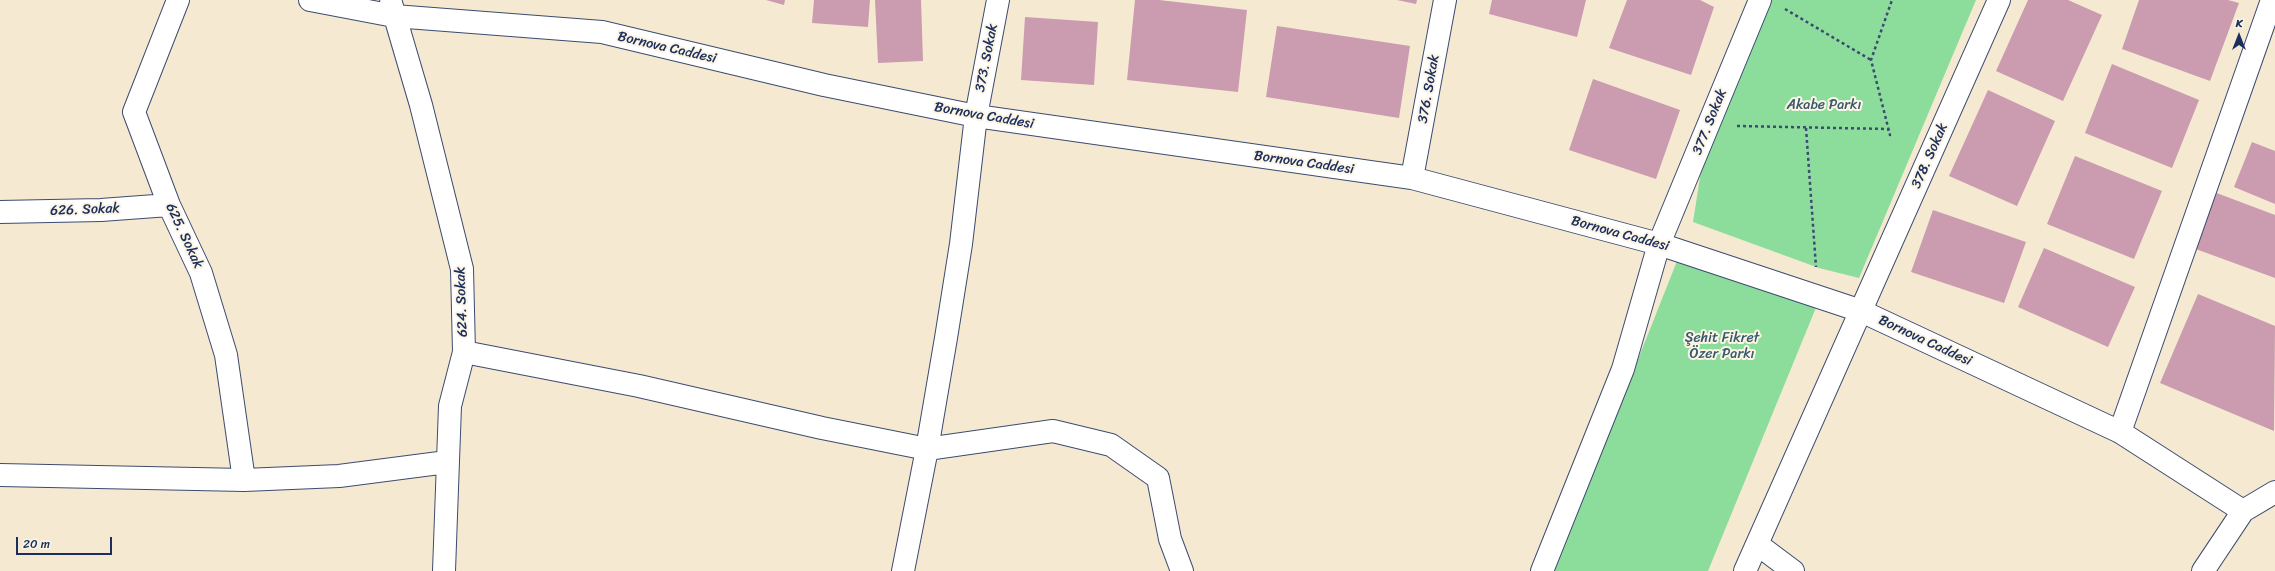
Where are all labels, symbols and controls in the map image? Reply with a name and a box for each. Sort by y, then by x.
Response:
text: K [2236,14,2242,33]
north arrow [2219,16,2259,56]
street label: 373. Sokak [972,23,1002,93]
street label: Bornova Caddesi [616,28,718,68]
street label: 376. Sokak [1415,53,1443,125]
street label: 377. Sokak [1689,87,1731,157]
park label: Akabe Parkı [1787,97,1861,113]
street label: Bornova Caddesi [933,99,1035,133]
street label: 378. Sokak [1908,121,1952,191]
street label: Bornova Caddesi [1253,148,1355,178]
street label: 626. Sokak [50,200,120,220]
street label: 625. Sokak [162,201,206,271]
street label: Bornova Caddesi [1569,213,1671,255]
street label: 624. Sokak [452,267,472,337]
street label: Bornova Caddesi [1876,312,1974,370]
park label: Şehit Fikret Özer Parkı [1685,330,1759,362]
scale bar [18,529,114,555]
text: 20 m [23,533,50,555]

